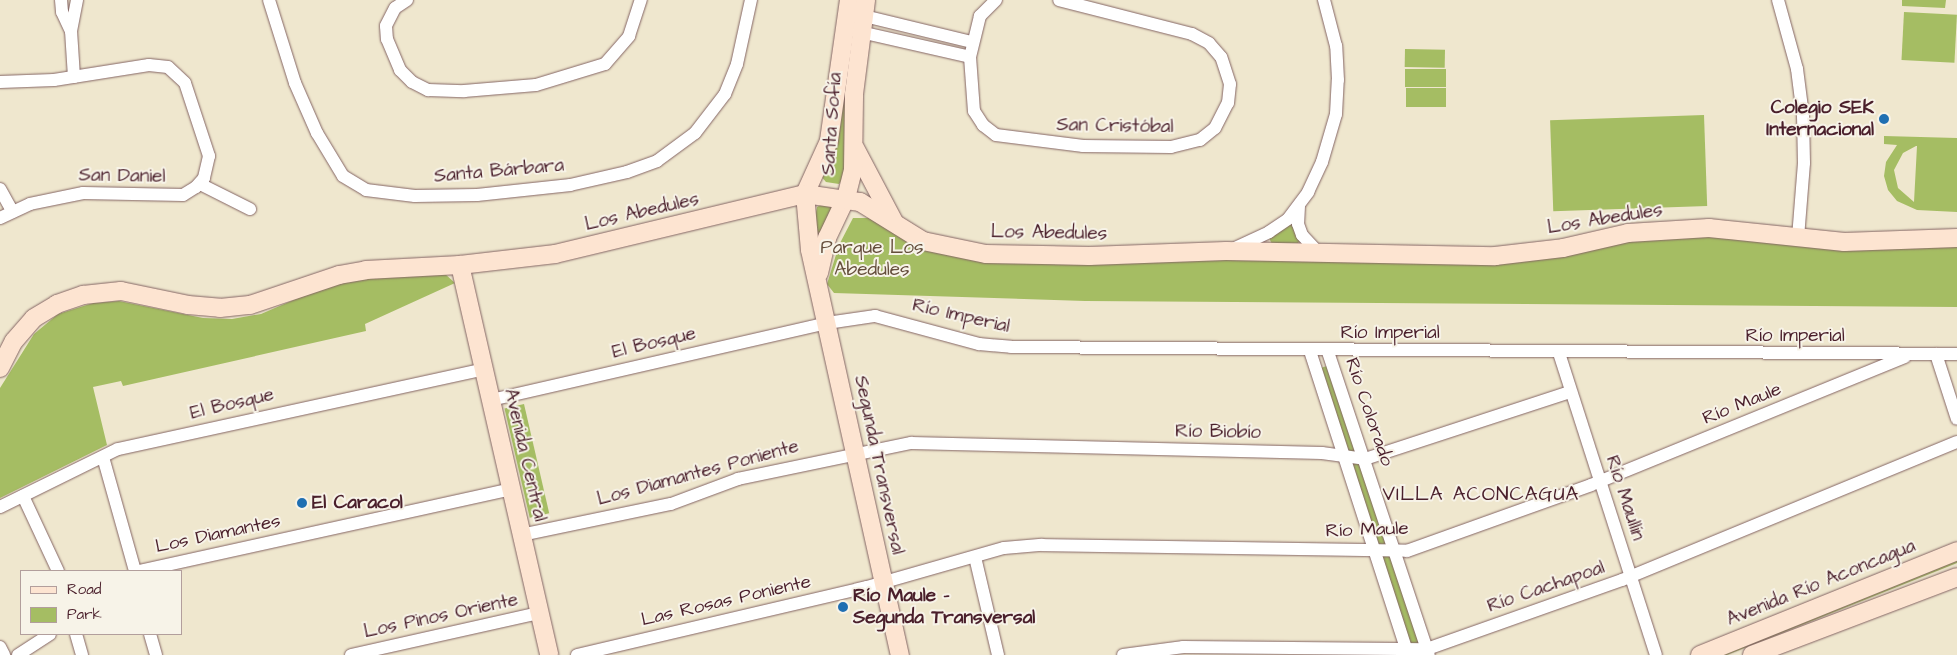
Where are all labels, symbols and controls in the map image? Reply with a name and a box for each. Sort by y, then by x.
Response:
street label: Santa Sofía [817,72,847,176]
place label: Colegio SEK Internacional [1766,97,1874,141]
marker: Colegio SEK Internacional [1878,113,1890,125]
street label: San Cristóbal [1056,114,1174,138]
street label: Santa Bárbara [433,154,565,188]
street label: San Daniel [79,164,165,188]
street label: Los Abedules [583,188,701,236]
street label: Los Abedules [1546,199,1664,239]
street label: Los Abedules [991,221,1107,245]
park label: Parque Los Abedules [821,237,923,281]
street label: Río Imperial [910,294,1012,338]
street label: El Bosque [610,322,698,364]
street label: Río Imperial [1340,322,1440,344]
street label: Río Imperial [1745,325,1845,347]
street label: Río Colorado [1340,355,1398,469]
street label: Segunda Transversal [849,373,909,557]
street label: Río Maule [1699,378,1785,430]
street label: El Bosque [188,383,276,425]
street label: Avenida Central [499,386,551,524]
street label: Río Biobío [1175,420,1261,444]
street label: Los Diamantes Poniente [595,435,801,511]
street label: Río Maullín [1601,453,1649,543]
district label: VILLA ACONCAGUA [1381,482,1581,506]
place label: El Caracol [312,492,403,514]
marker: El Caracol [296,497,308,509]
street label: Los Diamantes [153,510,283,558]
street label: Río Maule [1325,517,1409,543]
street label: Avenida Río Aconcagua [1723,535,1919,631]
street label: Río Cachapoal [1484,556,1608,618]
legend [20,570,182,635]
street label: Las Rosas Poniente [639,570,813,632]
text: Road [67,579,101,600]
place label: Río Maule - Segunda Transversal [853,585,1035,629]
street label: Los Pinos Oriente [362,589,520,643]
marker: Río Maule - Segunda Transversal [837,601,849,613]
text: Park [67,604,102,625]

